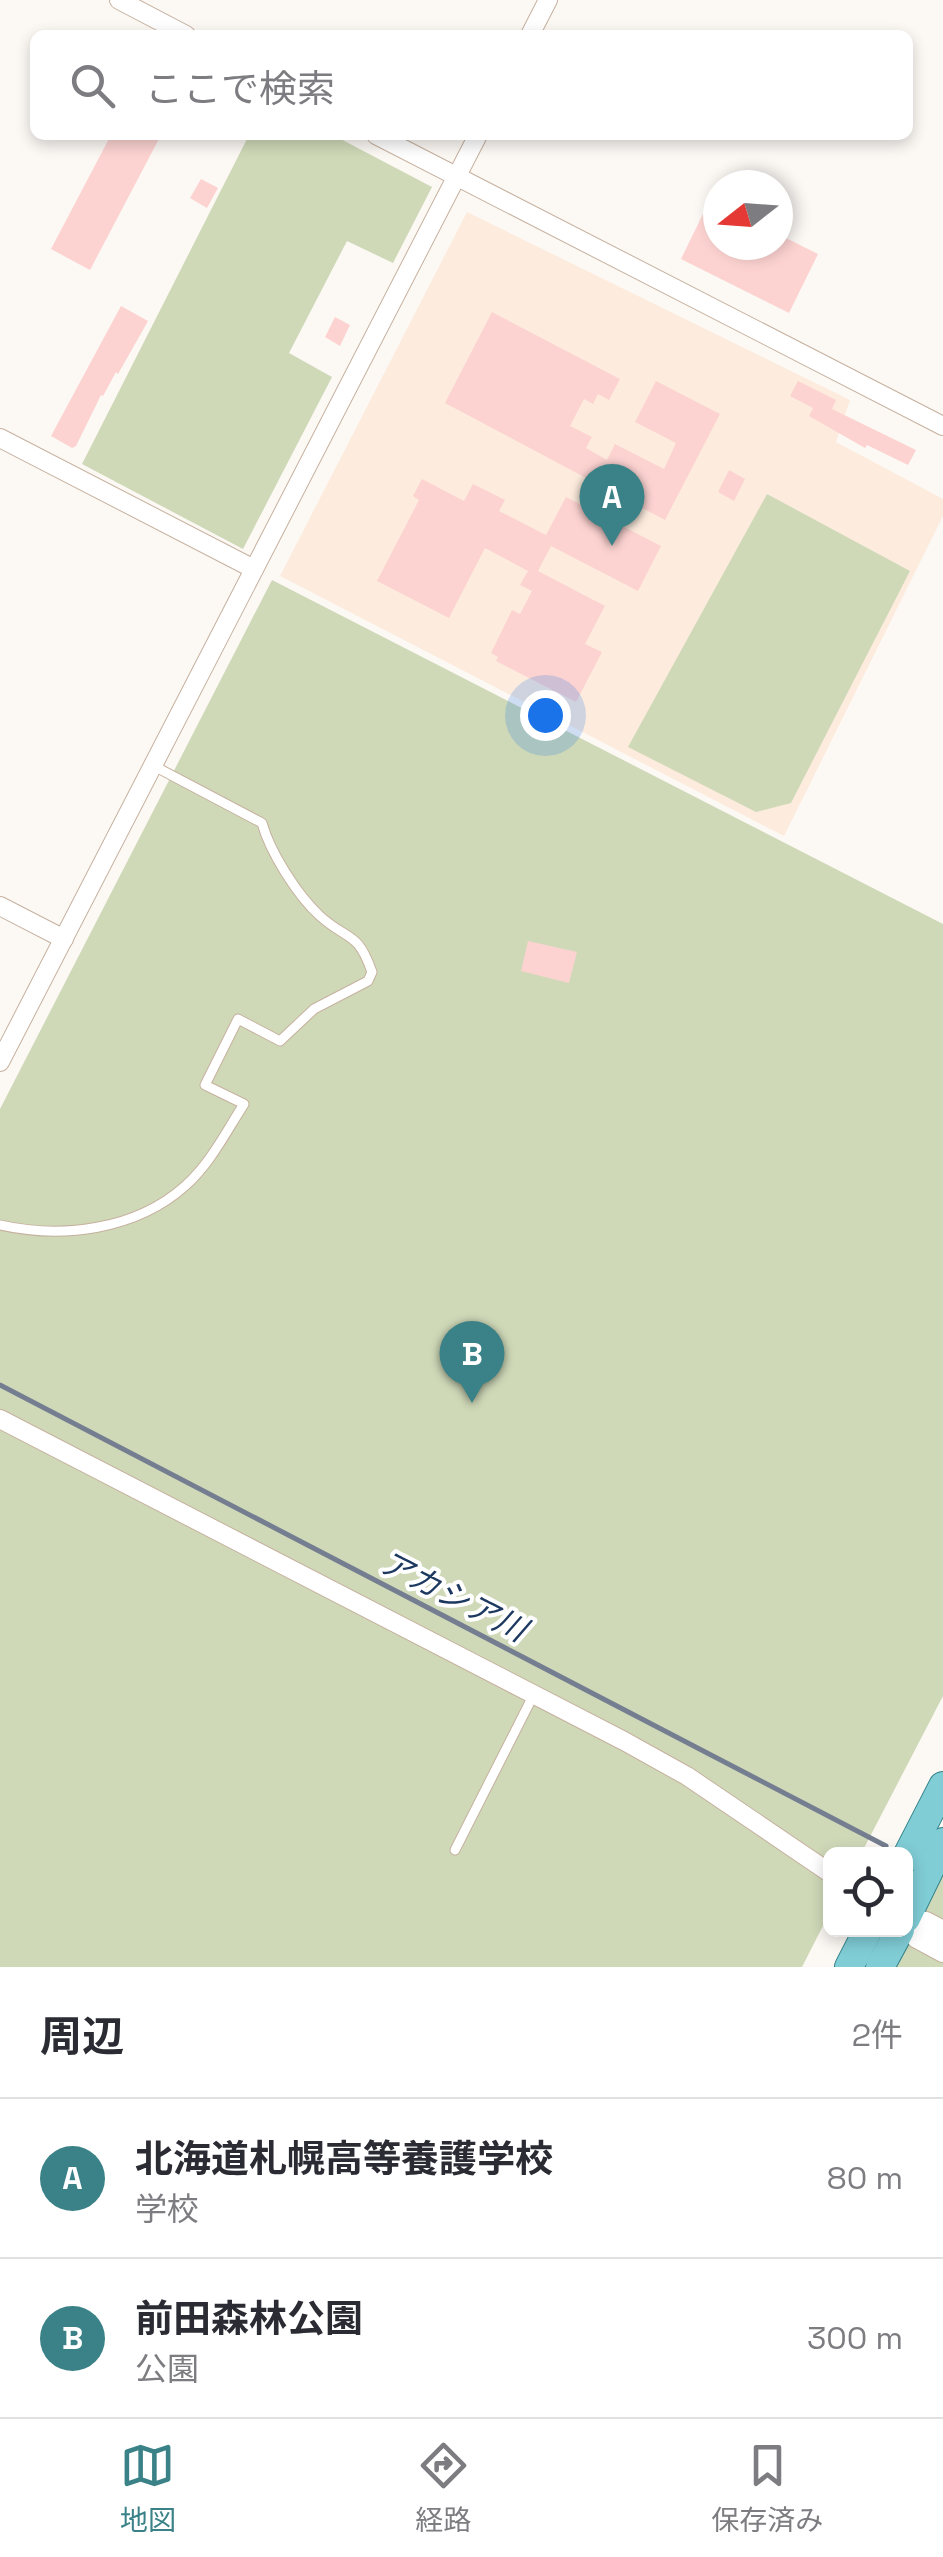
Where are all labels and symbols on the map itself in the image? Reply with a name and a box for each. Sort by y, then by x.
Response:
north arrow [703,170,793,260]
pin: A [580,464,644,546]
your location [520,690,571,741]
pin: B [440,1320,504,1403]
water label: アカシア川 [373,1542,536,1651]

